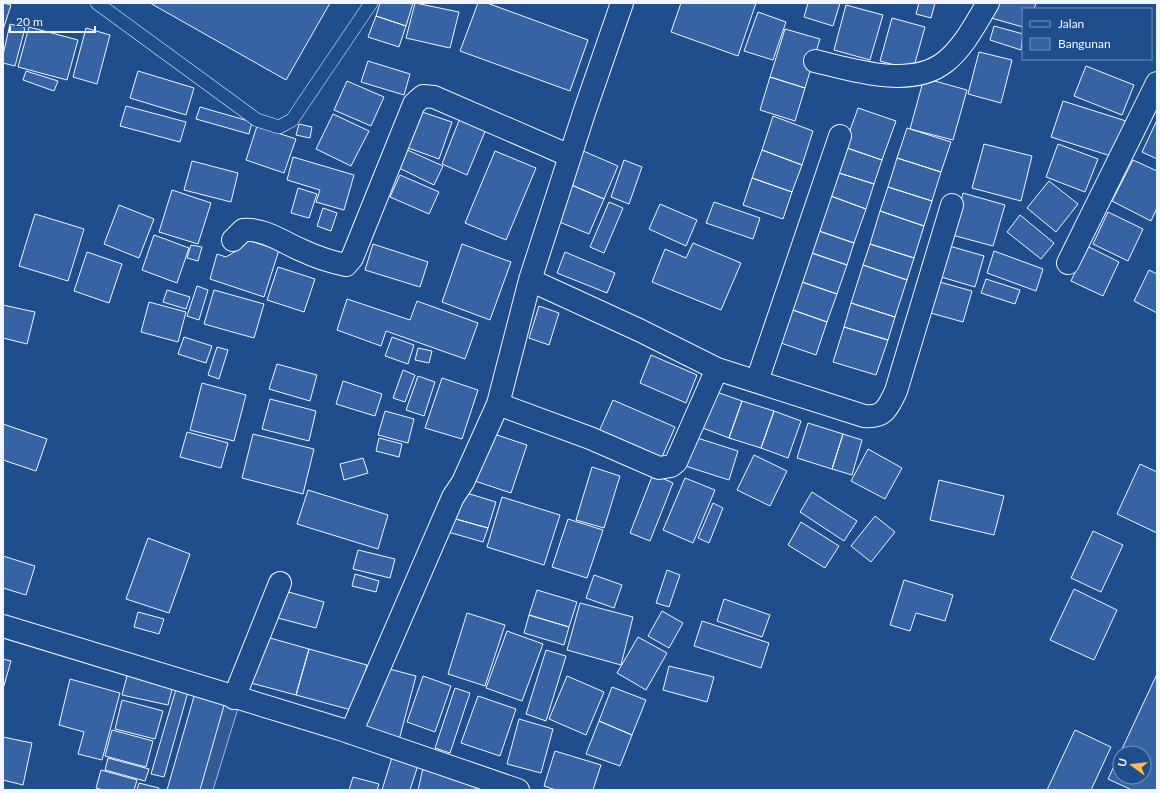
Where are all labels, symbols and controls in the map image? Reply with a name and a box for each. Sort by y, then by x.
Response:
scale bar [10,8,95,34]
legend [1022,8,1152,60]
text: 20 m [16,14,43,29]
text: Jalan [1058,16,1084,31]
text: Bangunan [1058,36,1111,51]
north arrow [1112,745,1152,785]
text: U [1115,757,1129,768]

